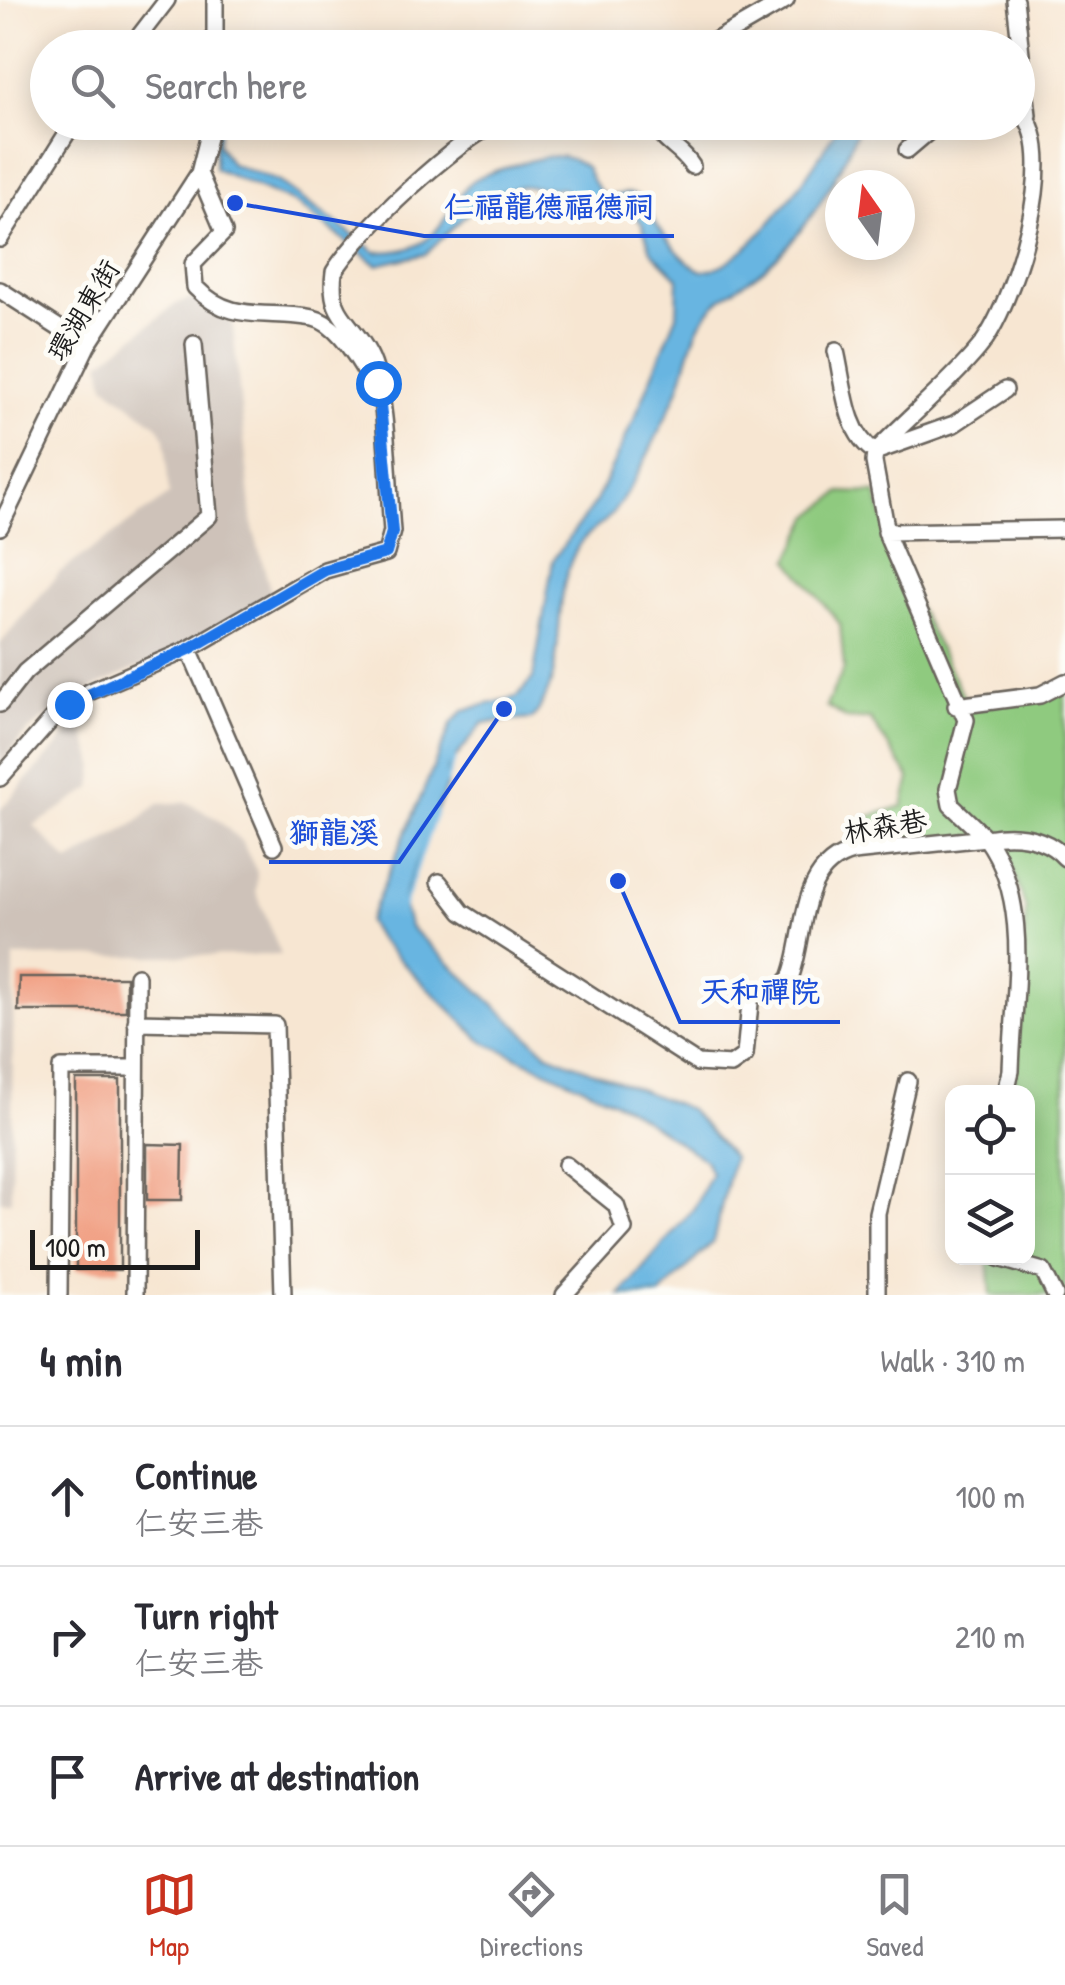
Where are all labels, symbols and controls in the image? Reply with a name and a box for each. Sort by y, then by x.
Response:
search box [30,30,1035,140]
icon: search [65,58,120,113]
text: Search here [145,59,307,111]
north arrow [825,170,915,260]
callout: 仁福龍德福德祠 [424,176,674,236]
text: 仁福龍德福德祠 [444,186,654,226]
street label: 環湖東街 [38,252,128,368]
route start [356,361,402,407]
route end [47,682,93,728]
street label: 林森巷 [841,801,930,851]
callout: 獅龍溪 [269,802,399,862]
text: 獅龍溪 [289,812,379,852]
callout: 天和禪院 [680,962,840,1022]
text: 天和禪院 [700,971,820,1011]
map controls [945,1085,1035,1265]
button: locate [945,1085,1035,1175]
button: layers [945,1175,1035,1265]
scale bar [30,1225,200,1270]
text: 100 m [45,1228,106,1266]
text: 4 min [40,1332,122,1389]
text: Walk · 310 m [880,1339,1025,1382]
text: Continue [135,1449,257,1501]
icon: ahead [40,1469,95,1524]
text: 100 m [956,1475,1025,1518]
text: 仁安三巷 [135,1501,263,1544]
text: Turn right [135,1589,278,1641]
icon: right [40,1609,95,1664]
text: 210 m [955,1615,1025,1658]
text: 仁安三巷 [135,1641,263,1684]
icon: arrive [40,1749,95,1804]
text: Arrive at destination [135,1750,419,1802]
tab: Map [142,1867,197,1965]
tab: Directions [480,1867,583,1965]
tab: Saved [866,1867,923,1965]

